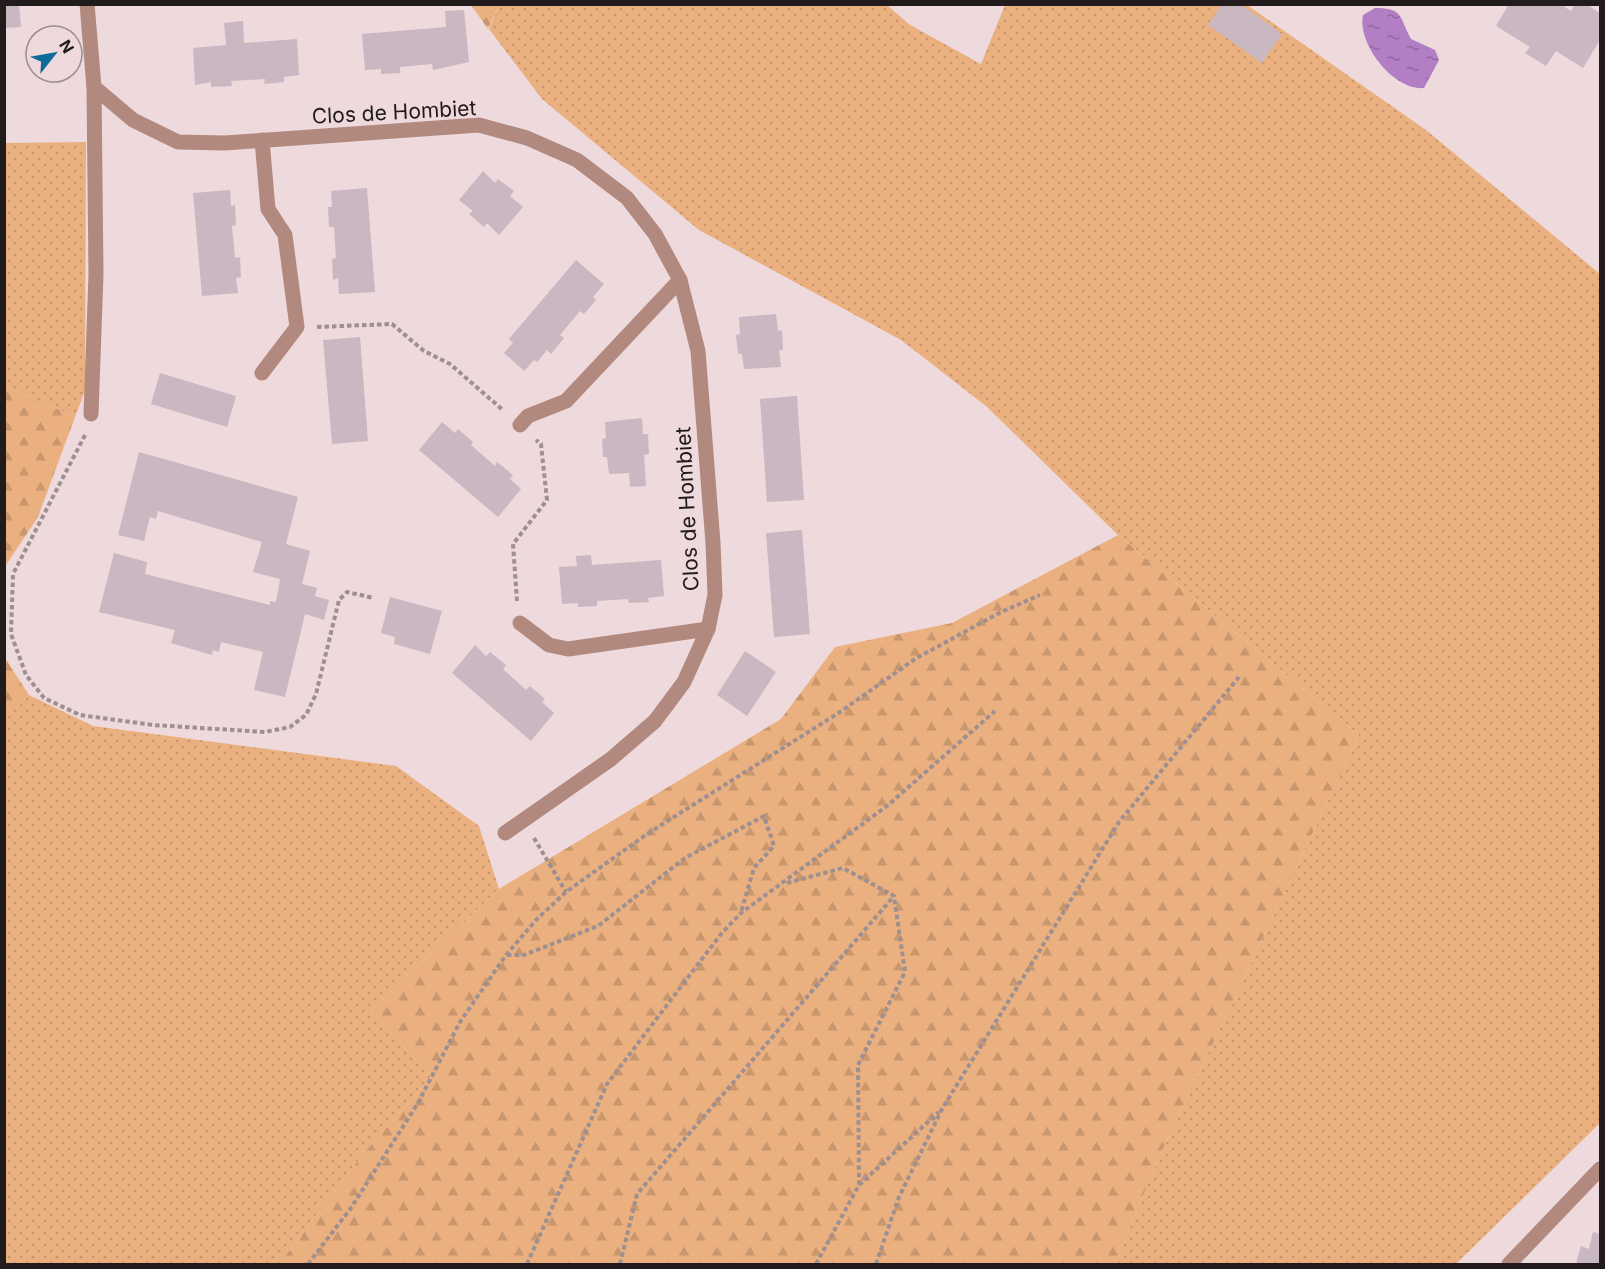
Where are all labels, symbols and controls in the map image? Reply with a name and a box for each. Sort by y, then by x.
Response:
north arrow [24,24,84,84]
text: N [55,36,79,57]
street label: Clos de Hombiet [311,95,477,129]
street label: Clos de Hombiet [670,426,704,592]

